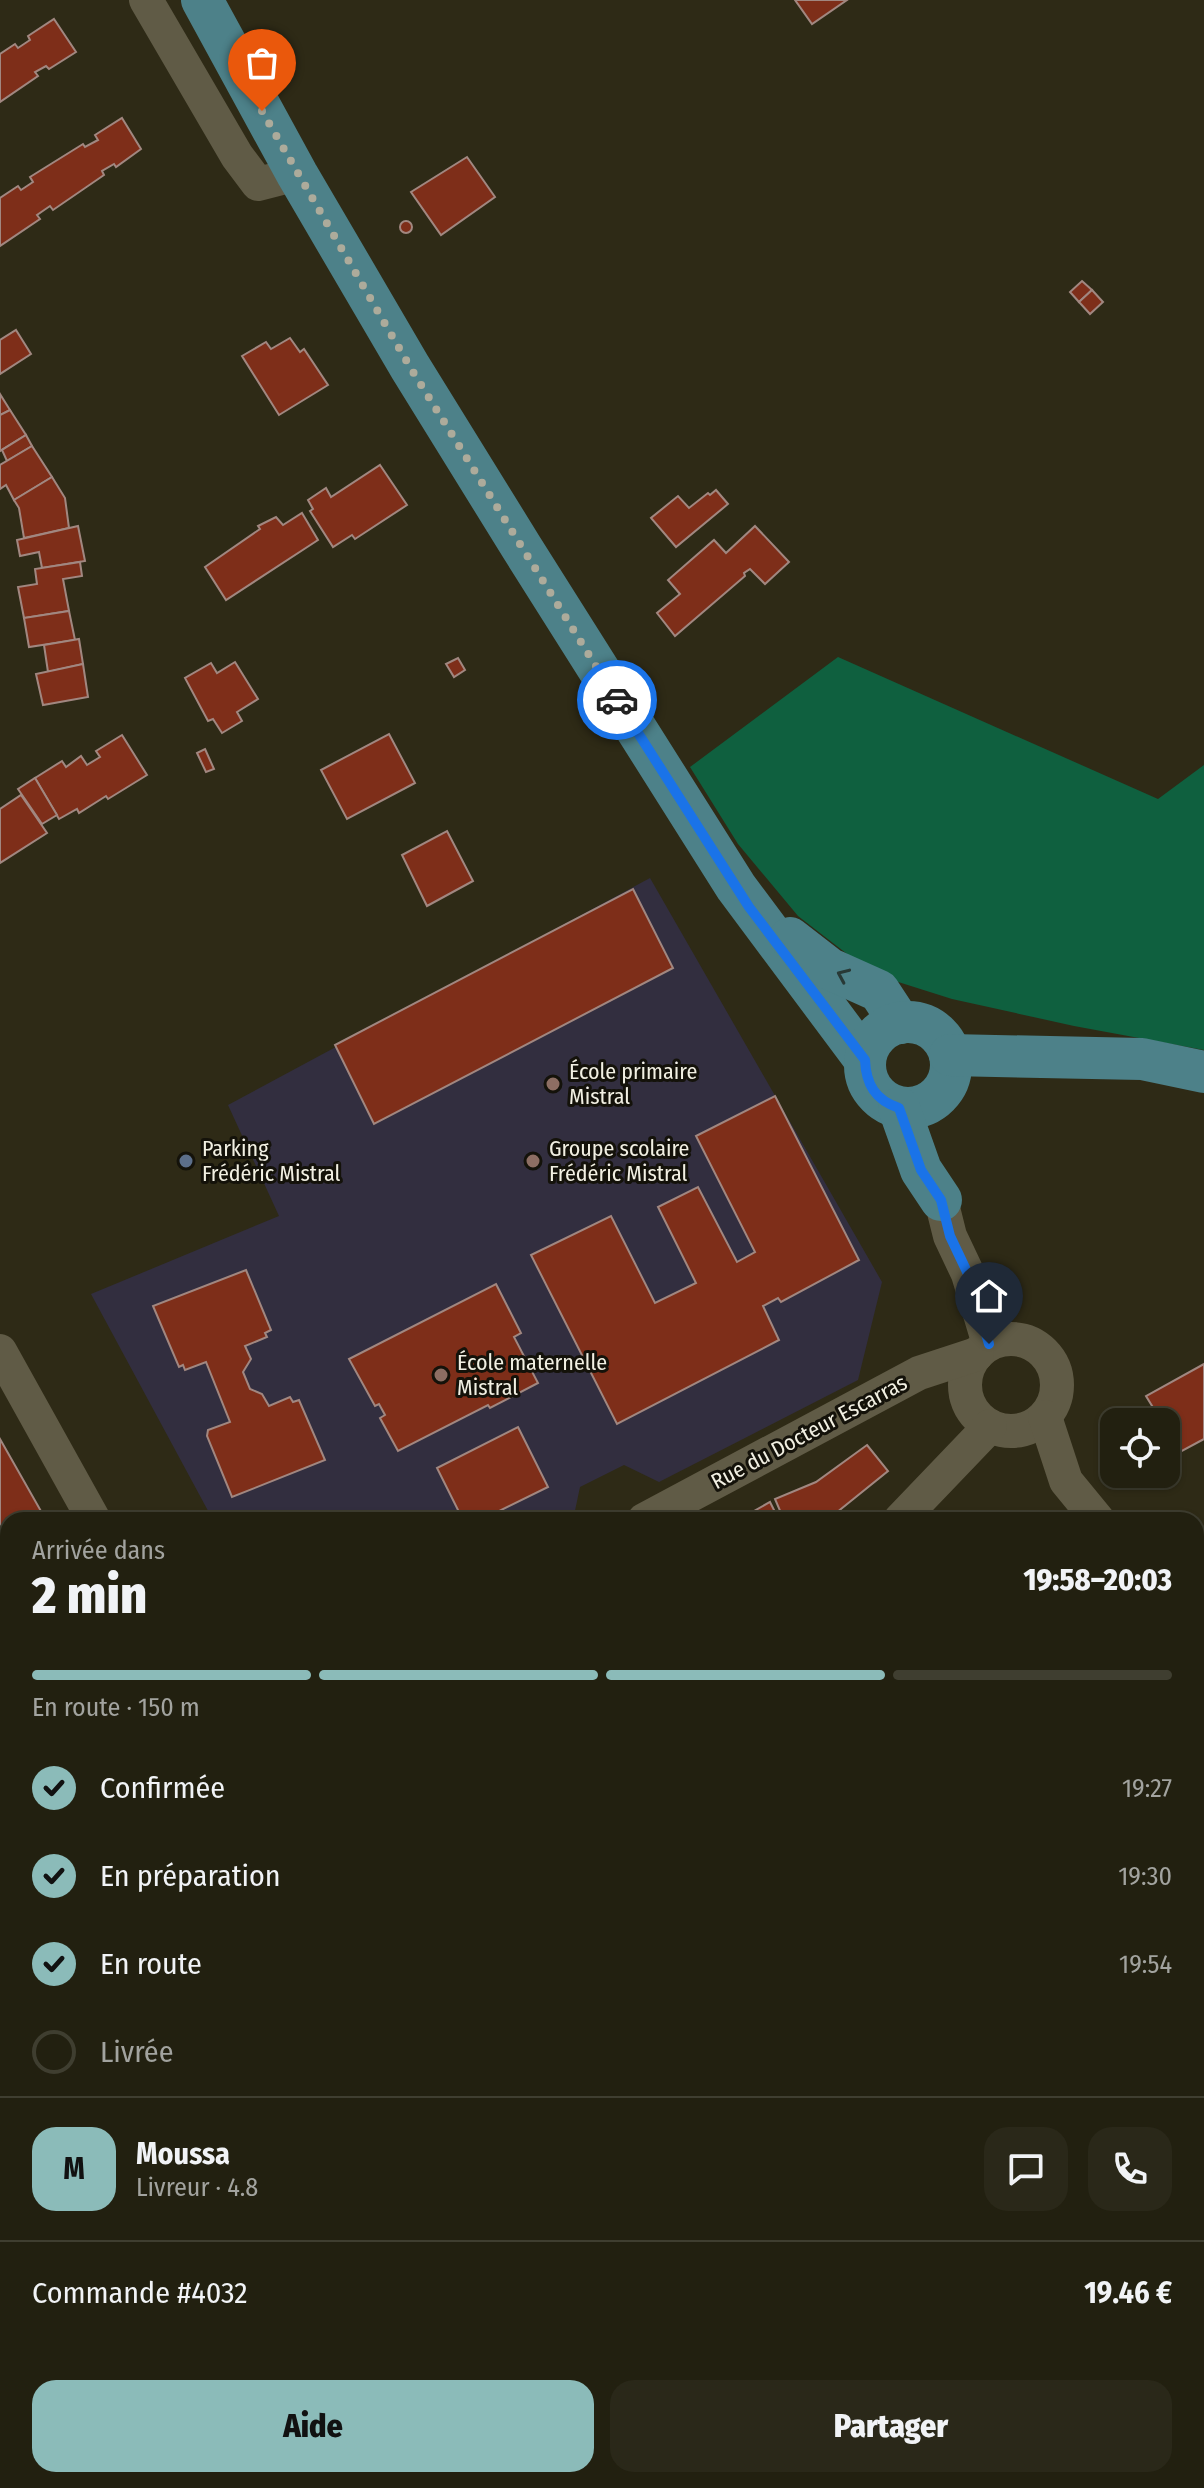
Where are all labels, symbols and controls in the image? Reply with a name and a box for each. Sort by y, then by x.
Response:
pin [228,29,296,111]
icon: bag [240,41,284,85]
courier [577,660,657,740]
icon: car [595,678,639,722]
one-way arrow [836,968,851,984]
place label: École primaire Mistral [569,1058,697,1110]
marker: École primaire Mistral [544,1075,562,1093]
place label: Parking Frédéric Mistral [202,1135,341,1187]
place label: Groupe scolaire Frédéric Mistral [549,1135,689,1187]
marker: Parking Frédéric Mistral [177,1152,195,1170]
marker: Groupe scolaire Frédéric Mistral [524,1152,542,1170]
pin [955,1262,1023,1344]
icon: home [967,1274,1011,1318]
place label: École maternelle Mistral [457,1349,607,1401]
marker: École maternelle Mistral [432,1366,450,1384]
street label: Rue du Docteur Escarras [706,1369,912,1495]
map controls [1100,1408,1180,1488]
button: locate [1100,1408,1180,1488]
text: Arrivée dans [32,1535,165,1566]
text: 19:58–20:03 [1024,1562,1172,1598]
text: 2 min [32,1564,147,1627]
text: En route · 150 m [32,1692,200,1723]
icon: check [32,1766,76,1810]
text: Confirmée [100,1770,225,1806]
text: 19:27 [1122,1773,1172,1804]
icon: check [32,1854,76,1898]
text: En préparation [100,1858,281,1894]
text: 19:30 [1118,1861,1172,1892]
icon: check [32,1942,76,1986]
text: En route [100,1946,202,1982]
text: 19:54 [1119,1949,1172,1980]
text: Livrée [100,2034,173,2070]
button: chat [984,2127,1068,2211]
button: phone [1088,2127,1172,2211]
text: Moussa [136,2136,230,2172]
text: M [63,2151,85,2187]
text: Livreur · 4.8 [136,2172,258,2203]
text: Commande #4032 [32,2275,248,2311]
text: 19.46 € [1084,2275,1172,2311]
button: Aide [32,2380,594,2472]
button: Partager [610,2380,1172,2472]

